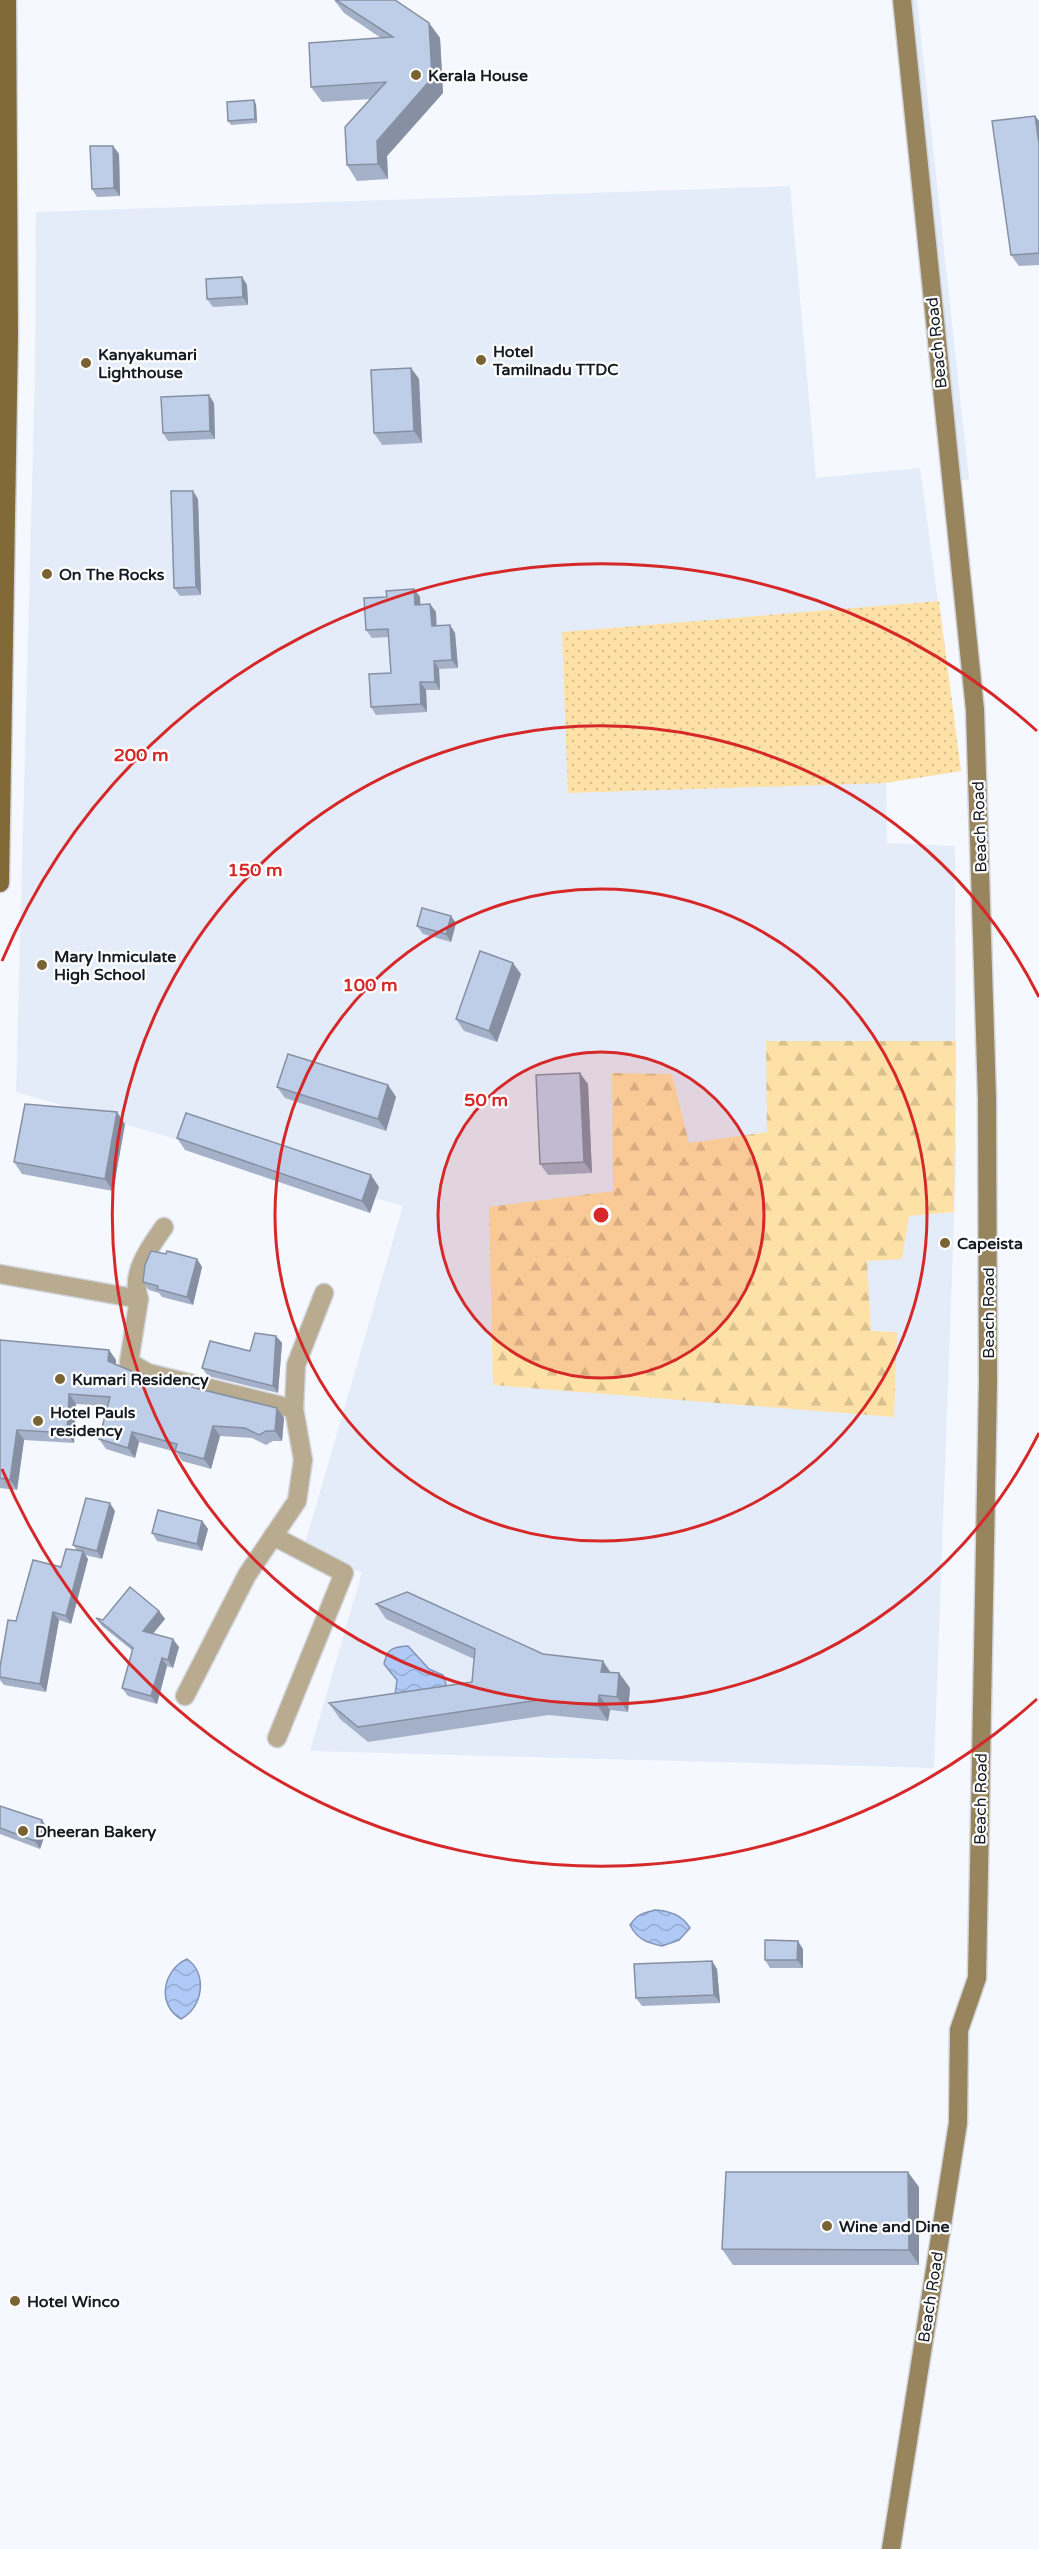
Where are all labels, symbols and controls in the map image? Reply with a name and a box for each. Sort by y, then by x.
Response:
place label: Kerala House [428,66,528,86]
marker: Kerala House [409,68,423,82]
street label: Beach Road [922,296,952,390]
place label: Hotel Tamilnadu TTDC [492,342,618,380]
place label: Kanyakumari Lighthouse [98,345,197,383]
marker: Hotel Tamilnadu TTDC [474,353,488,367]
marker: Kanyakumari Lighthouse [79,356,93,370]
place label: On The Rocks [59,565,165,585]
marker: On The Rocks [40,567,54,581]
text: 200 m [113,744,169,766]
street label: Beach Road [968,781,992,873]
text: 150 m [227,859,283,881]
place label: Mary Inmiculate High School [54,947,176,985]
marker: Mary Inmiculate High School [35,958,49,972]
text: 100 m [342,974,398,996]
text: 50 m [464,1089,508,1111]
centre of rings [591,1205,611,1225]
place label: Capeista [957,1234,1023,1254]
marker: Capeista [938,1236,952,1250]
street label: Beach Road [979,1267,999,1359]
place label: Kumari Residency [72,1370,209,1390]
marker: Kumari Residency [53,1372,67,1386]
place label: Hotel Pauls residency [50,1403,136,1441]
marker: Hotel Pauls residency [31,1414,45,1428]
street label: Beach Road [970,1753,992,1845]
place label: Dheeran Bakery [35,1822,157,1842]
marker: Dheeran Bakery [16,1824,30,1838]
place label: Wine and Dine [839,2217,950,2237]
marker: Wine and Dine [820,2219,834,2233]
street label: Beach Road [914,2250,948,2344]
place label: Hotel Winco [27,2292,120,2312]
marker: Hotel Winco [8,2294,22,2308]

